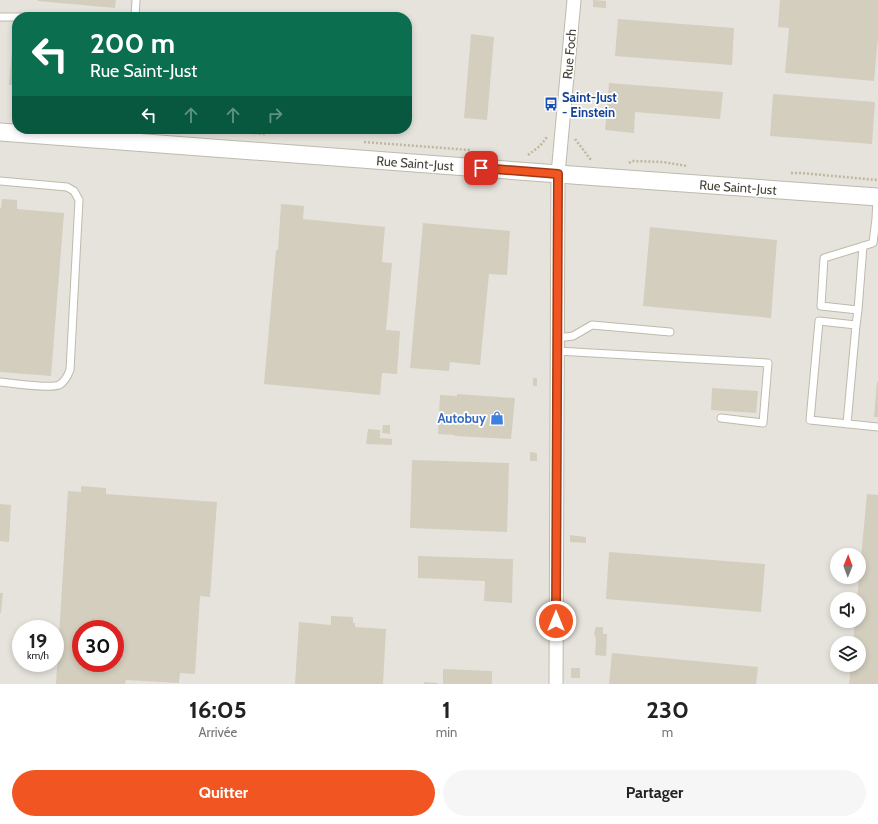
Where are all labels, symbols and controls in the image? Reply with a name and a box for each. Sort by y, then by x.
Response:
text: 200 m [90,26,175,60]
icon: left [24,28,76,80]
street label: Rue Foch [559,28,579,80]
text: Rue Saint-Just [90,60,197,82]
place label: Saint-Just - Einstein [562,89,617,120]
bus stop icon: Saint-Just - Einstein [543,96,559,112]
icon: left [138,104,160,126]
icon: ahead [180,104,202,126]
icon: ahead [222,104,244,126]
icon: right [264,104,286,126]
pin [464,151,498,185]
street label: Rue Saint-Just [376,152,455,174]
icon: arrive [470,157,492,179]
street label: Rue Saint-Just [699,176,778,198]
place label: Autobuy [437,410,486,426]
shop icon: Autobuy [489,410,505,426]
north arrow [830,548,866,584]
map controls [830,548,866,672]
button: sound [830,592,866,628]
position arrow [535,600,577,642]
speed limit sign: 30 [72,620,124,672]
text: 19 [29,629,47,653]
button: layers [830,636,866,672]
text: km/h [27,649,49,662]
text: 16:05 [189,695,247,724]
text: 1 [442,695,451,724]
text: 230 [646,695,689,724]
text: Arrivée [199,724,237,740]
text: min [436,724,457,740]
text: m [662,724,673,740]
button: Quitter [12,770,435,816]
button: Partager [443,770,866,816]

